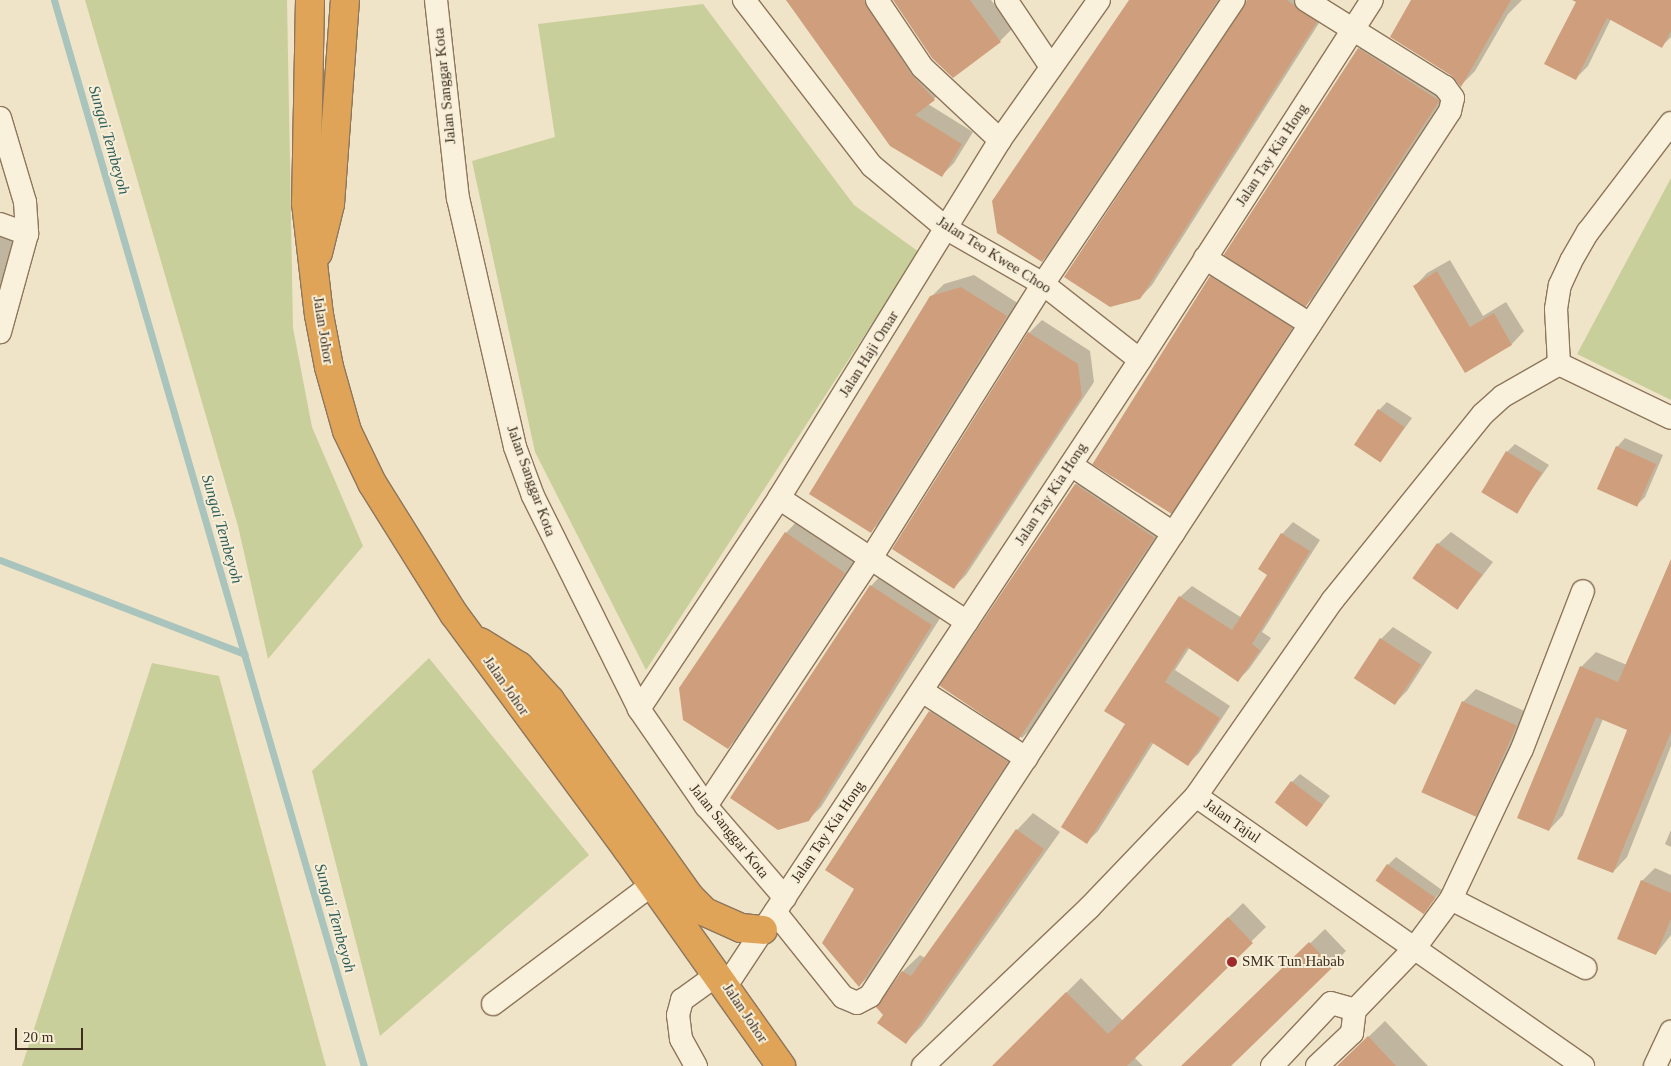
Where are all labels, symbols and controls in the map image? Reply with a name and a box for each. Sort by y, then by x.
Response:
street label: Jalan Sanggar Kota [430,27,460,145]
water label: Sungai Tembeyoh [84,83,134,197]
street label: Jalan Tay Kia Hong [1232,100,1312,210]
street label: Jalan Teo Kwee Choo [933,212,1055,298]
street label: Jalan Johor [309,295,337,365]
street label: Jalan Haji Omar [835,308,903,400]
street label: Jalan Sanggar Kota [503,423,559,539]
street label: Jalan Tay Kia Hong [1011,439,1091,549]
water label: Sungai Tembeyoh [197,472,247,586]
street label: Jalan Johor [479,653,533,719]
street label: Jalan Tay Kia Hong [787,778,869,886]
street label: Jalan Sanggar Kota [685,780,773,882]
street label: Jalan Tajul [1200,795,1264,847]
water label: Sungai Tembeyoh [310,861,360,975]
place label: SMK Tun Habab [1242,953,1345,971]
marker: SMK Tun Habab [1226,956,1238,968]
street label: Jalan Johor [719,980,771,1046]
scale bar [18,1018,85,1050]
text: 20 m [23,1029,53,1045]

